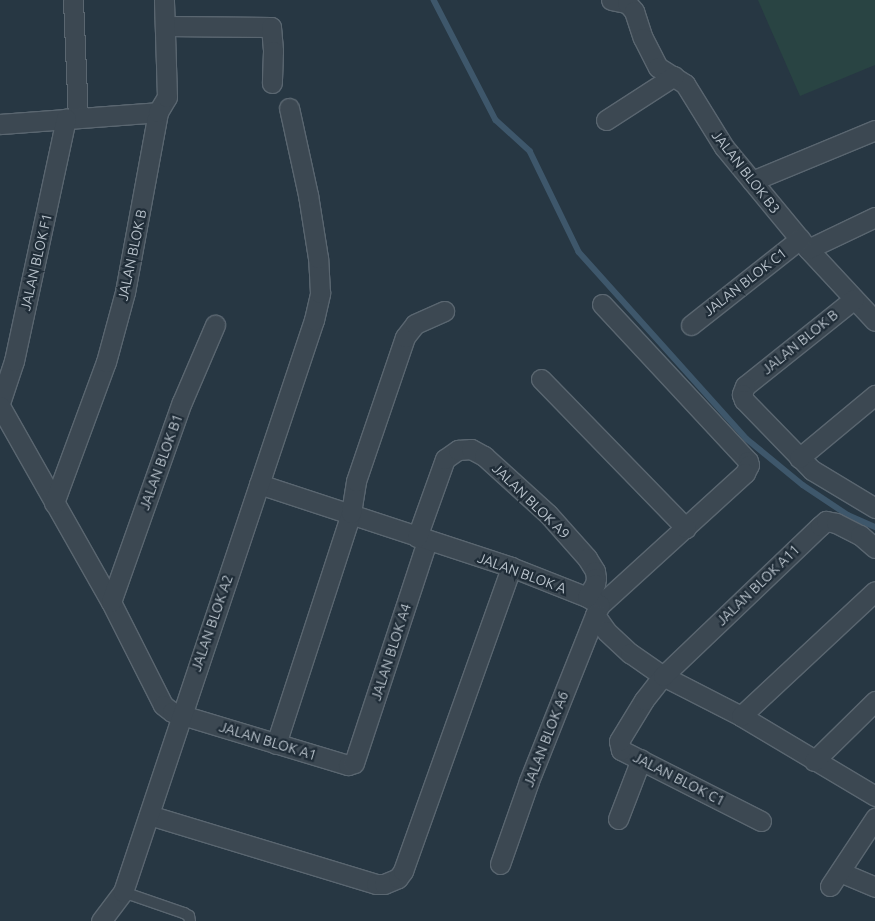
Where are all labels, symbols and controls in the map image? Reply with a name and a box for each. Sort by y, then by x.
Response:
street label: JALAN BLOK B3 [708,127,784,217]
street label: JALAN BLOK B [114,208,150,302]
street label: JALAN BLOK F1 [17,212,55,312]
street label: JALAN BLOK C1 [700,244,790,320]
street label: JALAN BLOK B [759,306,841,378]
street label: JALAN BLOK B1 [136,412,186,512]
street label: JALAN BLOK A9 [489,460,573,542]
street label: JALAN BLOK A11 [713,541,803,629]
street label: JALAN BLOK A [475,549,569,597]
street label: JALAN BLOK A2 [188,573,236,673]
street label: JALAN BLOK A4 [367,601,415,703]
street label: JALAN BLOK A6 [520,689,572,789]
street label: JALAN BLOK A1 [217,718,319,764]
street label: JALAN BLOK C1 [630,749,728,809]

